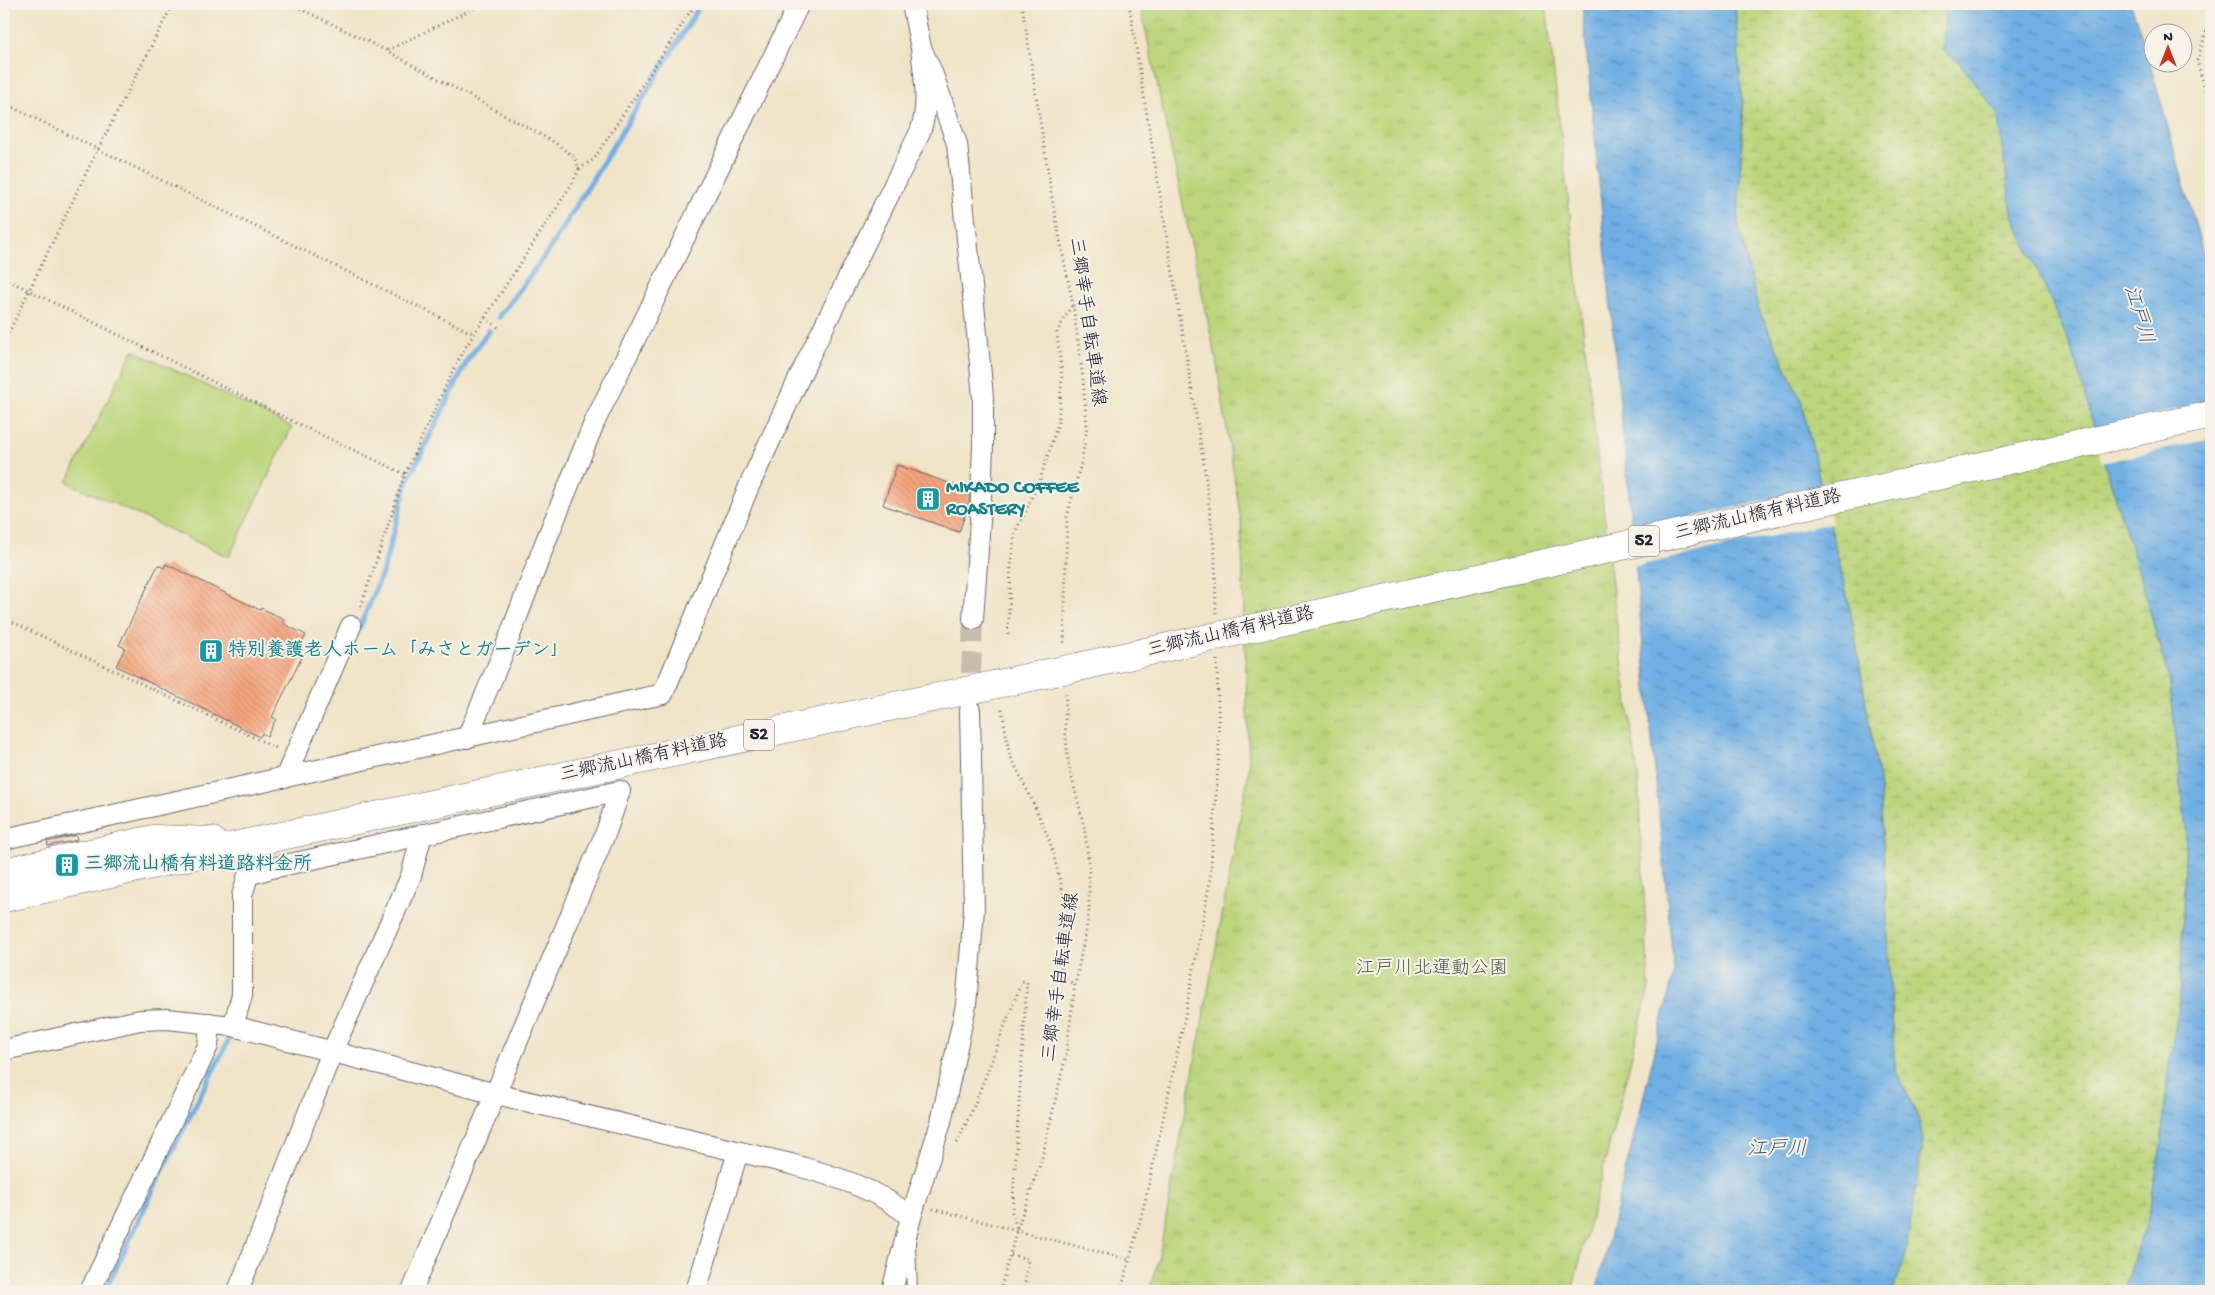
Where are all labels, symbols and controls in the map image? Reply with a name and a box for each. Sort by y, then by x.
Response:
north arrow [2142,22,2192,72]
text: N [2163,29,2173,46]
street label: 三郷幸手自転車道線 [1063,236,1110,408]
water label: 江戸川 [2118,283,2157,347]
place label: MIKADO COFFEE ROASTERY [945,477,1080,522]
street label: 三郷流山橋有料道路 [1672,485,1844,546]
building icon: MIKADO COFFEE ROASTERY [915,486,941,512]
road number: 52 [1629,526,1659,556]
street label: 三郷流山橋有料道路 [1145,602,1317,663]
building icon: 特別養護老人ホーム「みさとガーデン」 [198,638,224,664]
place label: 特別養護老人ホーム「みさとガーデン」 [228,639,569,663]
road number: 52 [744,720,774,750]
street label: 三郷流山橋有料道路 [558,729,730,788]
building icon: 三郷流山橋有料道路料金所 [54,852,80,878]
place label: 三郷流山橋有料道路料金所 [84,853,312,877]
street label: 三郷幸手自転車道線 [1038,891,1085,1063]
park label: 江戸川北運動公園 [1356,958,1508,981]
water label: 江戸川 [1747,1138,1807,1162]

